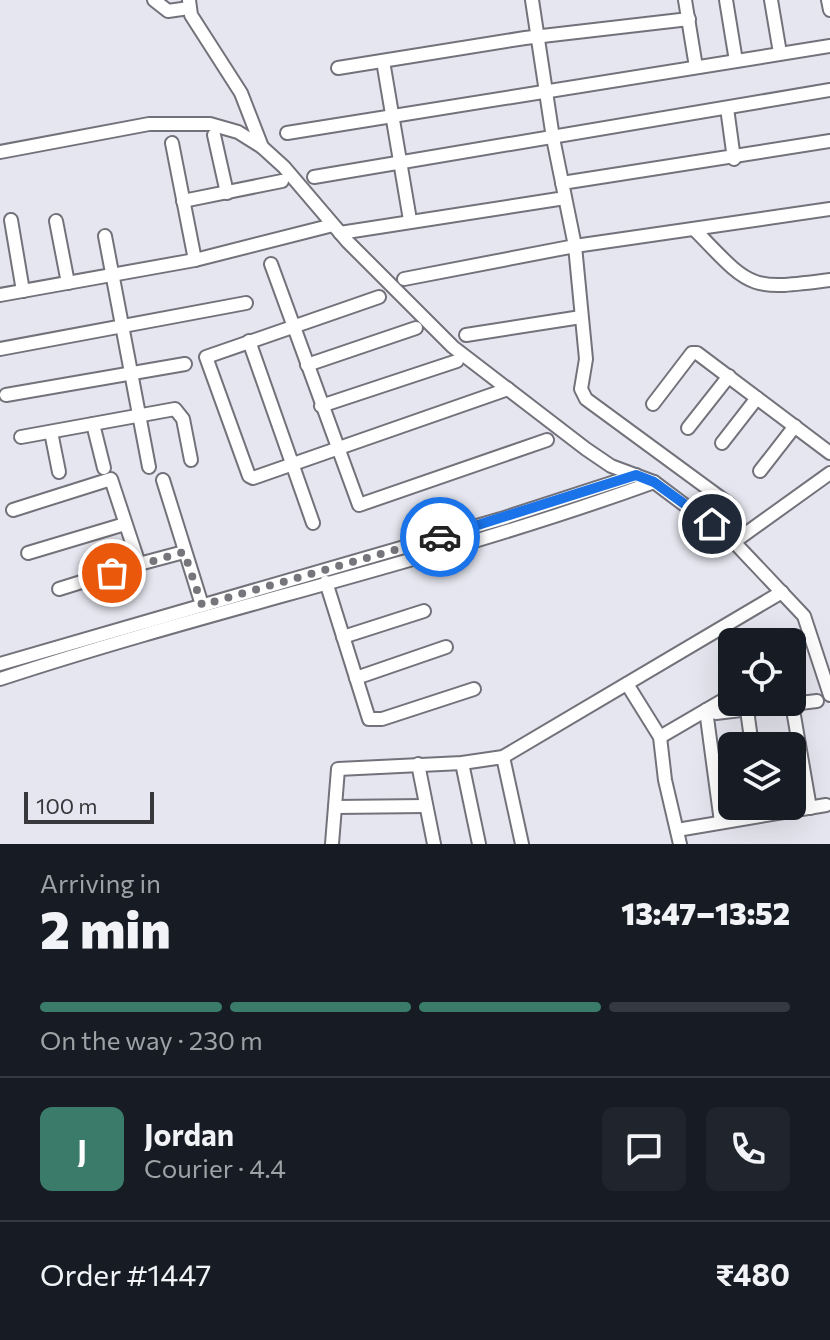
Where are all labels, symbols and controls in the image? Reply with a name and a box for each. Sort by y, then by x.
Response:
pin [678,490,746,558]
courier [400,497,480,577]
icon: home [690,502,734,546]
icon: car [418,515,462,559]
pin [78,539,146,607]
icon: bag [90,551,134,595]
map controls [718,628,806,820]
button: locate [718,628,806,716]
button: layers [718,732,806,820]
scale bar [24,788,154,824]
text: 100 m [36,792,98,819]
text: Arriving in [40,867,161,898]
text: 13:47–13:52 [621,894,790,931]
text: 2 min [40,896,171,960]
text: On the way · 230 m [40,1024,263,1055]
button: chat [602,1107,686,1191]
button: phone [706,1107,790,1191]
text: Jordan [144,1115,234,1152]
text: J [77,1131,87,1168]
text: Courier · 4.4 [144,1152,286,1183]
text: Order #1447 [40,1255,211,1292]
text: ₹480 [716,1255,790,1292]

